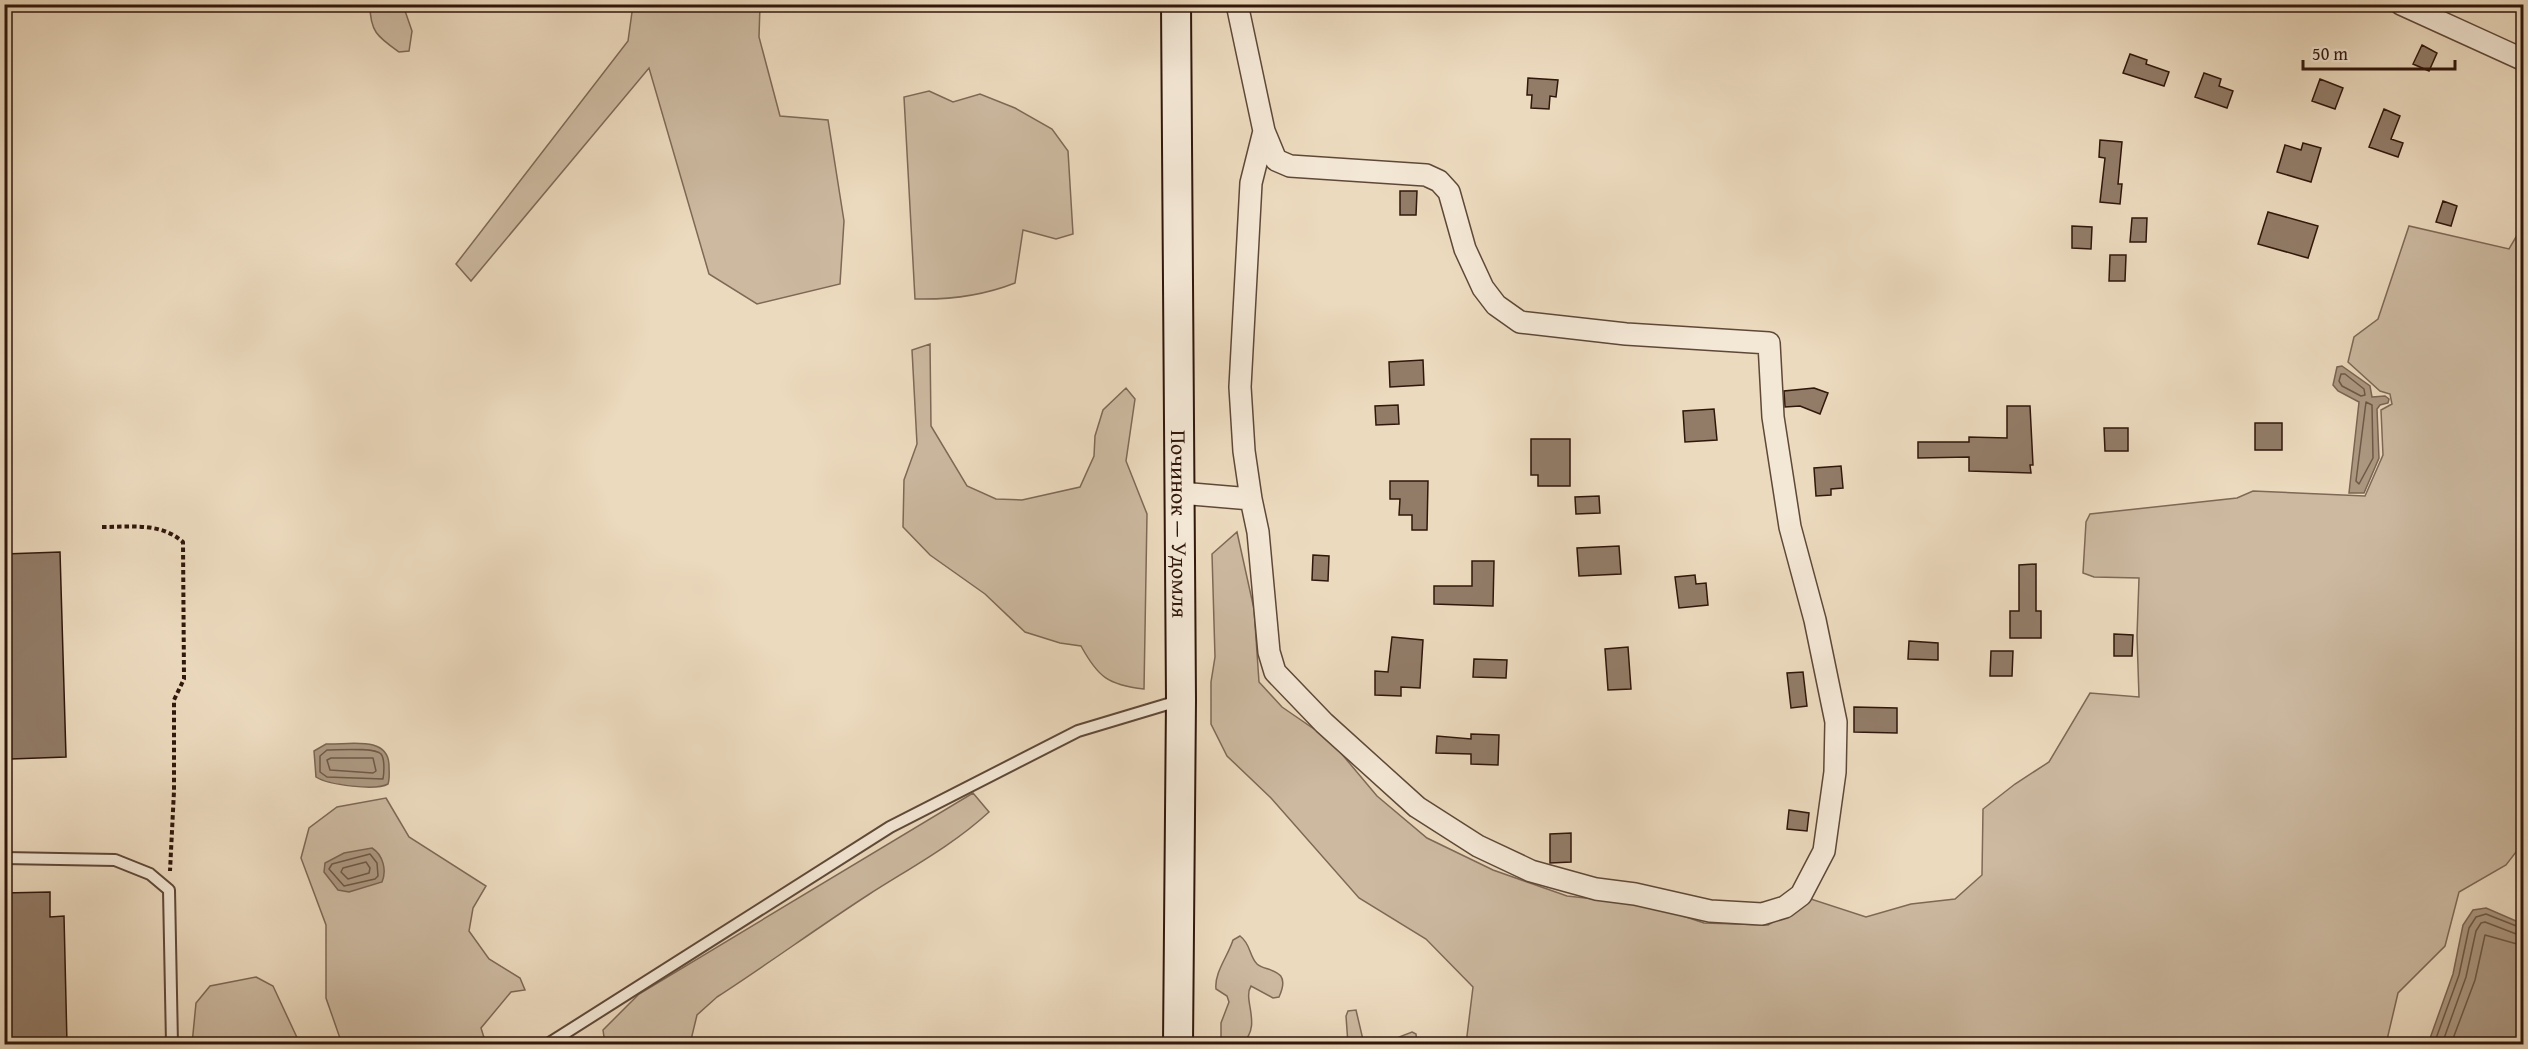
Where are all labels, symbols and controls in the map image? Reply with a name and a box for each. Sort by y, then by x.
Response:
scale bar [2303,33,2454,71]
text: 50 m [2312,40,2348,67]
street label: Починок — Удомля [1163,430,1196,618]

